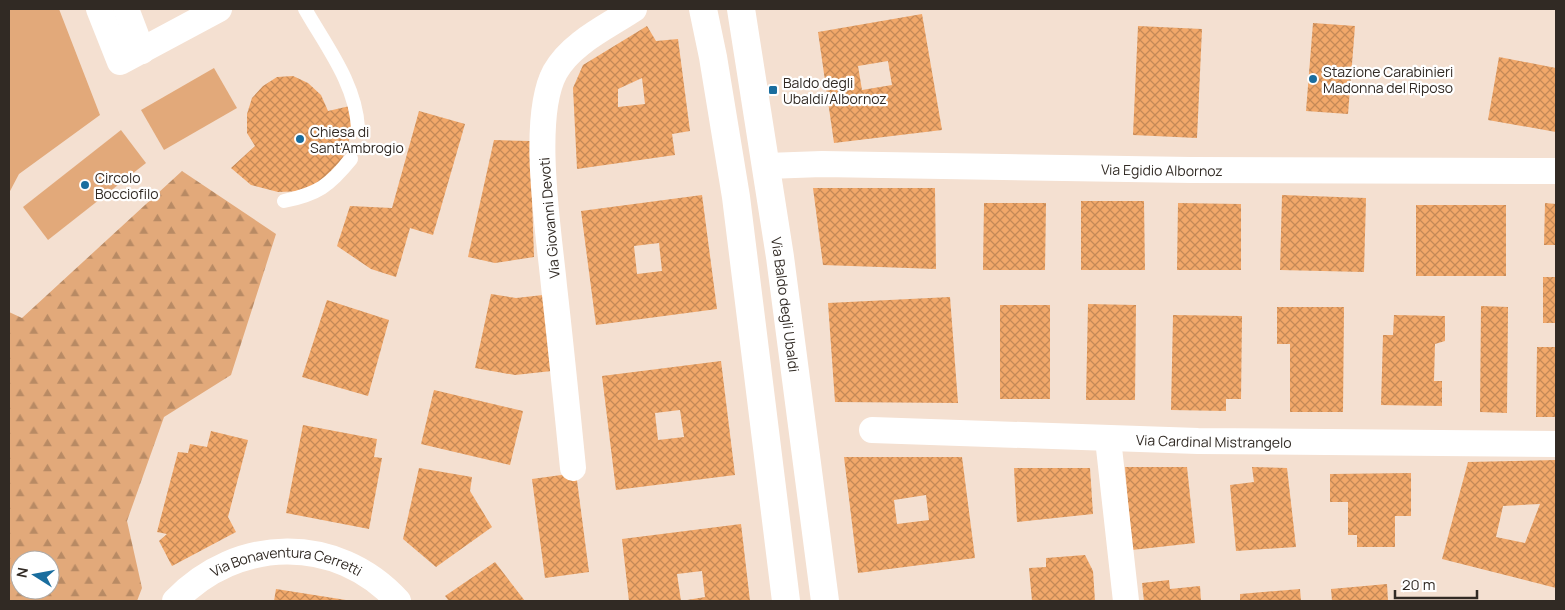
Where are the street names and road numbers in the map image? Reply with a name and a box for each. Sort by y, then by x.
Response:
street label: Via Giovanni Devoti [534,157,564,279]
street label: Via Egidio Albornoz [1101,159,1223,180]
street label: Via Baldo degli Ubaldi [767,236,804,373]
street label: Via Cardinal Mistrangelo [1136,429,1292,451]
street label: Via Bonaventura Cerretti [208,568,366,584]

